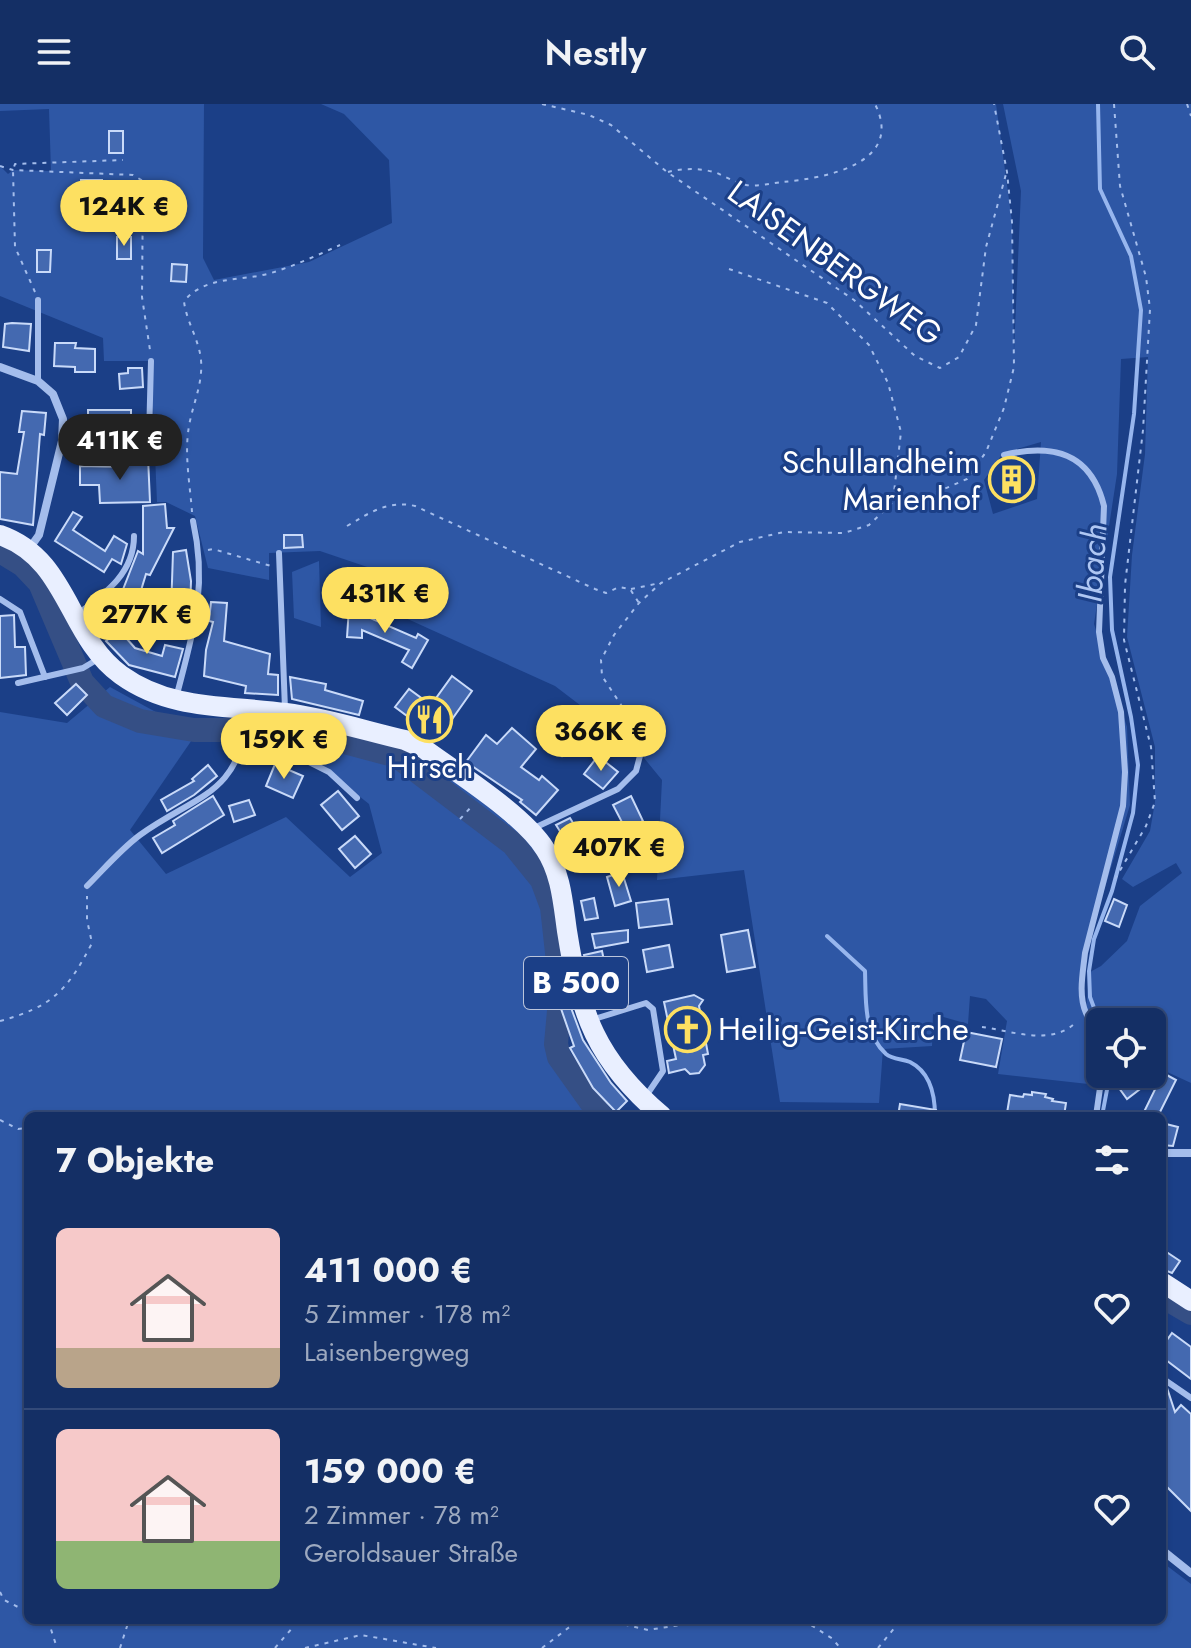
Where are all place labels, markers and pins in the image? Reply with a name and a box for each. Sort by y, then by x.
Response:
pin: 124K € [59,180,189,248]
pin: 411K € [55,414,185,482]
place label: Schullandheim Marienhof [782,439,981,522]
building icon: Schullandheim Marienhof [987,456,1035,504]
pin: 431K € [320,567,450,635]
pin: 277K € [82,588,212,656]
restaurant icon: Hirsch [406,696,454,744]
pin: 366K € [536,705,666,773]
pin: 159K € [219,713,349,781]
place label: Hirsch [386,744,474,790]
pin: 407K € [554,821,684,889]
church icon: Heilig-Geist-Kirche [663,1005,711,1053]
place label: Heilig-Geist-Kirche [718,1006,969,1052]

